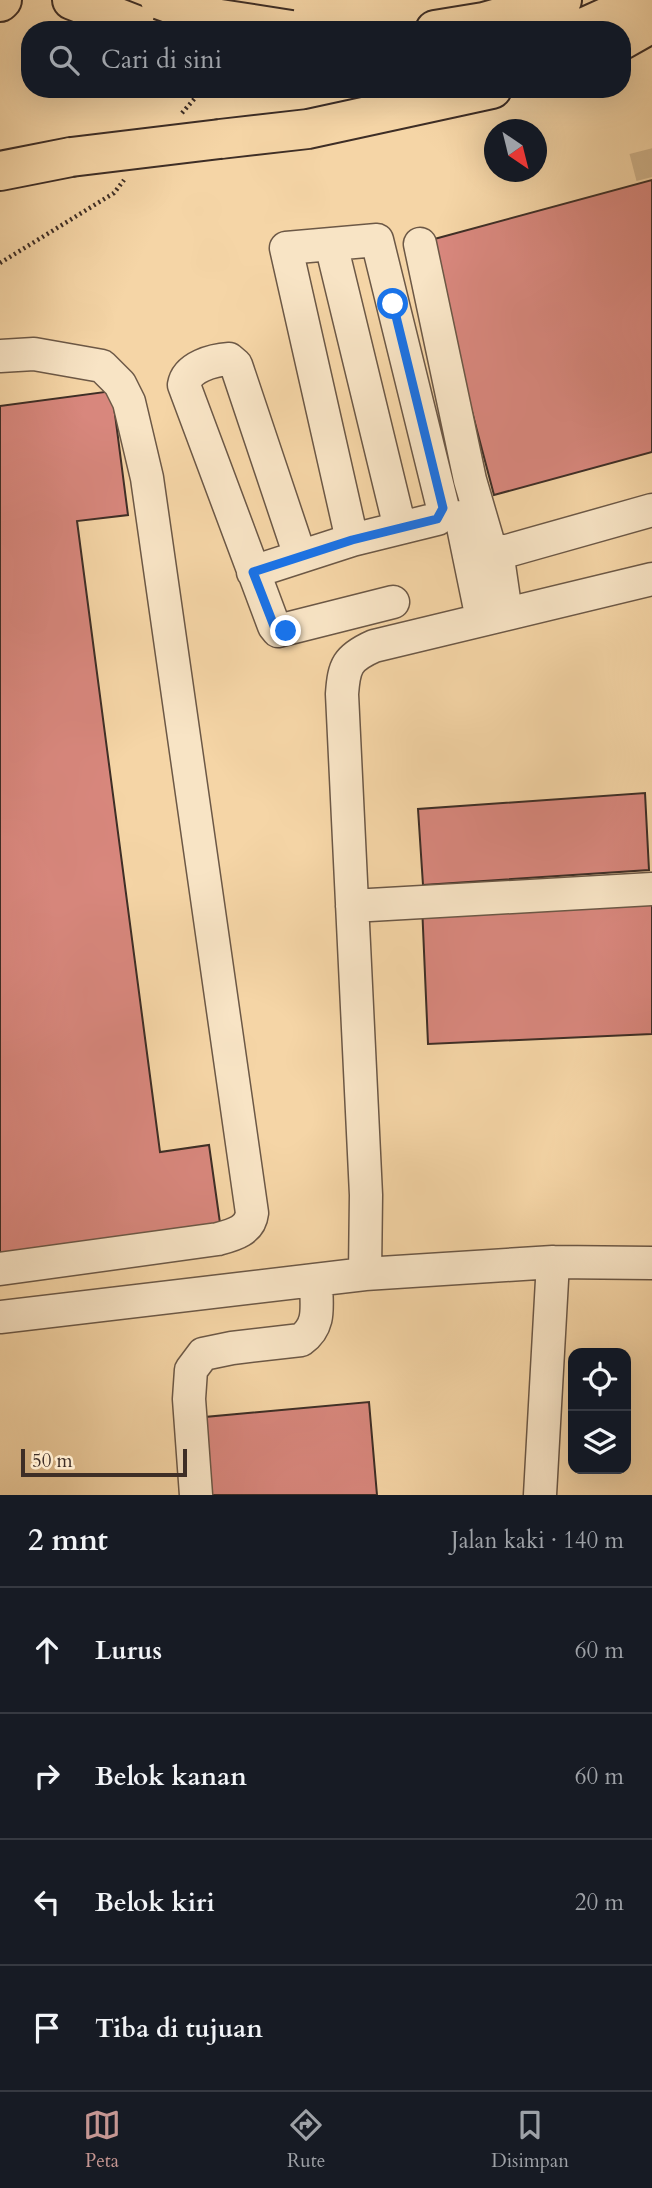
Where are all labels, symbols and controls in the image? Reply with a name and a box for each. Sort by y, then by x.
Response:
search box [21,21,631,98]
icon: search [45,41,83,79]
text: Cari di sini [101,42,222,77]
north arrow [484,119,547,182]
route start [377,288,408,319]
route end [270,615,301,646]
map controls [568,1348,631,1474]
button: locate [568,1348,631,1411]
button: layers [568,1411,631,1474]
scale bar [21,1446,187,1478]
text: 50 m [32,1448,73,1474]
text: 2 mnt [28,1520,108,1561]
text: Jalan kaki · 140 m [451,1525,624,1556]
icon: ahead [28,1631,66,1669]
text: Lurus [95,1633,162,1668]
text: 60 m [575,1635,624,1666]
icon: right [28,1757,66,1795]
text: Belok kanan [95,1759,247,1794]
text: 60 m [575,1761,624,1792]
icon: left [28,1883,66,1921]
text: Belok kiri [95,1885,215,1920]
text: 20 m [575,1887,624,1918]
icon: arrive [28,2009,66,2047]
text: Tiba di tujuan [95,2011,263,2046]
tab: Peta [83,2106,121,2174]
tab: Rute [287,2106,325,2174]
tab: Disimpan [491,2106,569,2174]

